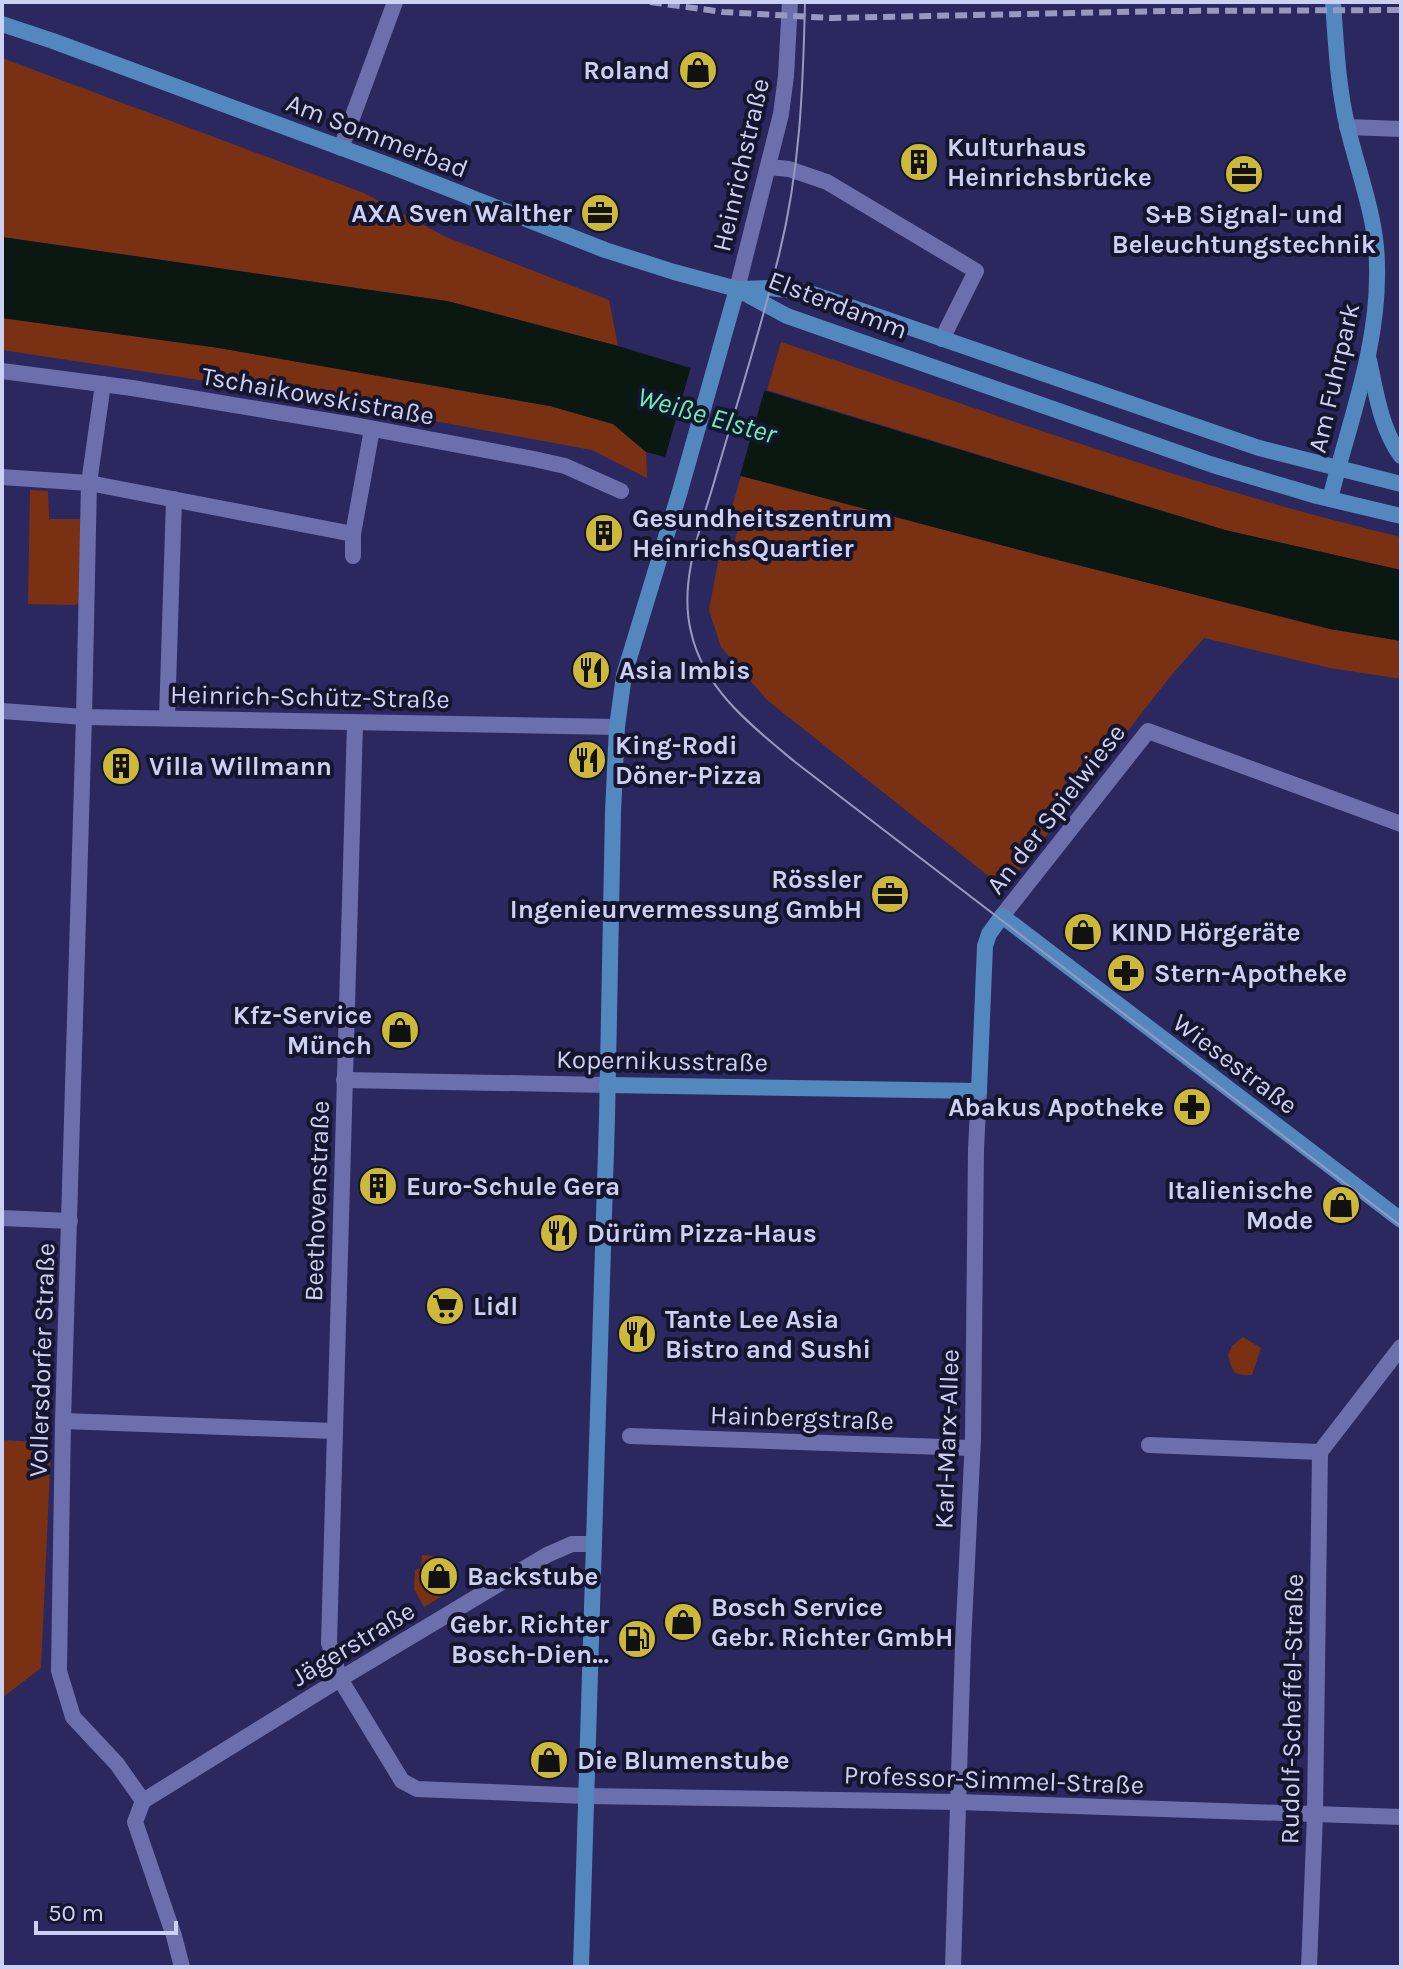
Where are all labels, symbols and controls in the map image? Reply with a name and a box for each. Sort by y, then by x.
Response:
shop icon: Roland [677,49,719,91]
place label: Roland [583,55,670,86]
street label: Heinrichstraße [706,75,776,255]
street label: Am Sommerbad [282,87,472,185]
place label: Kulturhaus Heinrichsbrücke [947,132,1152,193]
building icon: Kulturhaus Heinrichsbrücke [898,141,940,183]
office icon: S+B Signal- und Beleuchtungstechnik [1223,153,1265,195]
office icon: AXA Sven Walther [579,192,621,234]
place label: AXA Sven Walther [351,198,573,229]
place label: S+B Signal- und Beleuchtungstechnik [1112,199,1376,260]
street label: Elsterdamm [764,264,912,346]
street label: Am Fuhrpark [1302,300,1366,456]
street label: Tschaikowskistraße [199,360,437,432]
water label: Weiße Elster [634,379,782,451]
place label: Gesundheitszentrum HeinrichsQuartier [632,503,892,564]
building icon: Gesundheitszentrum HeinrichsQuartier [583,512,625,554]
restaurant icon: Asia Imbis [570,649,612,691]
place label: Asia Imbis [619,655,750,686]
street label: Heinrich-Schütz-Straße [170,679,450,715]
street label: An der Spielwiese [980,718,1132,900]
place label: King-Rodi Döner-Pizza [615,730,762,791]
restaurant icon: King-Rodi Döner-Pizza [566,739,608,781]
building icon: Villa Willmann [100,745,142,787]
place label: Villa Willmann [149,751,332,782]
place label: Rössler Ingenieurvermessung GmbH [510,864,863,925]
office icon: Rössler Ingenieurvermessung GmbH [869,873,911,915]
shop icon: KIND Hörgeräte [1062,911,1104,953]
place label: KIND Hörgeräte [1111,917,1300,948]
pharmacy icon: Stern-Apotheke [1105,952,1147,994]
place label: Stern-Apotheke [1154,958,1347,989]
place label: Kfz-Service Münch [233,1000,372,1061]
street label: Wiesestraße [1167,1007,1303,1121]
shop icon: Kfz-Service Münch [379,1009,421,1051]
street label: Kopernikusstraße [556,1044,768,1078]
pharmacy icon: Abakus Apotheke [1171,1086,1213,1128]
place label: Abakus Apotheke [948,1092,1164,1123]
street label: Beethovenstraße [298,1100,336,1302]
building icon: Euro-Schule Gera [357,1165,399,1207]
place label: Euro-Schule Gera [406,1171,620,1202]
place label: Italienische Mode [1167,1175,1313,1236]
shop icon: Italienische Mode [1320,1184,1362,1226]
restaurant icon: Dürüm Pizza-Haus [538,1212,580,1254]
place label: Dürüm Pizza-Haus [587,1218,817,1249]
street label: Vollersdorfer Straße [22,1242,62,1478]
supermarket icon: Lidl [424,1285,466,1327]
place label: Lidl [473,1291,518,1322]
place label: Tante Lee Asia Bistro and Sushi [665,1304,871,1365]
restaurant icon: Tante Lee Asia Bistro and Sushi [616,1313,658,1355]
street label: Karl-Marx-Allee [928,1348,966,1530]
street label: Hainbergstraße [710,1399,894,1437]
shop icon: Backstube [418,1555,460,1597]
place label: Backstube [467,1561,598,1592]
street label: Rudolf-Scheffel-Straße [1274,1573,1310,1845]
place label: Bosch Service Gebr. Richter GmbH [711,1592,953,1653]
street label: Jägerstraße [286,1595,420,1693]
shop icon: Bosch Service Gebr. Richter GmbH [662,1601,704,1643]
place label: Gebr. Richter Bosch-Dien... [450,1609,610,1670]
fuel station icon: Gebr. Richter Bosch-Dien... [616,1618,658,1660]
shop icon: Die Blumenstube [528,1739,570,1781]
place label: Die Blumenstube [577,1745,789,1776]
street label: Professor-Simmel-Straße [843,1759,1145,1801]
scale bar [36,1885,176,1935]
text: 50 m [48,1899,104,1927]

